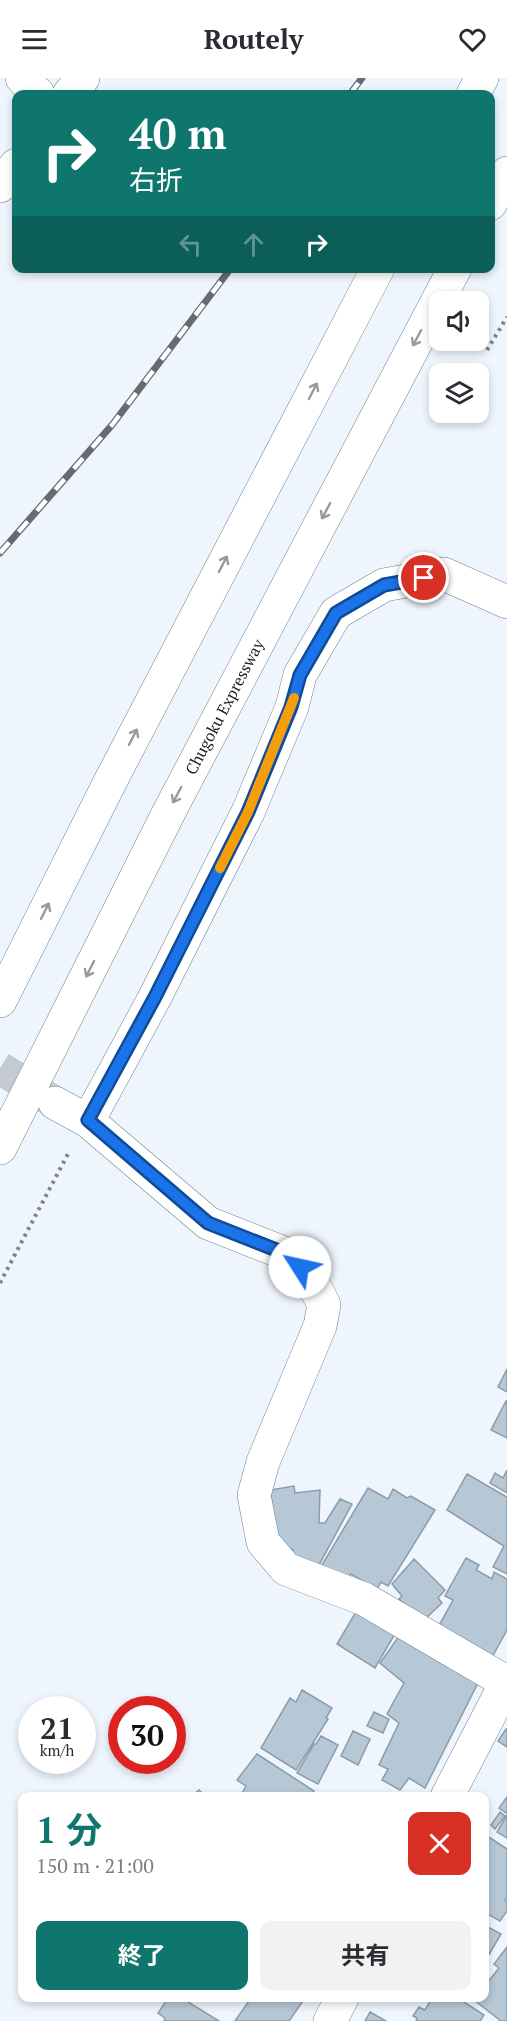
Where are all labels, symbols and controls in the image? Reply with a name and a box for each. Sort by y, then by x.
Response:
text: Routely [204,21,303,57]
icon: menu [18,23,51,56]
icon: heart [456,23,489,56]
text: 40 m [129,105,227,161]
icon: right [30,114,108,192]
text: 右折 [129,162,183,198]
icon: left [174,228,207,261]
icon: ahead [237,228,270,261]
icon: right [300,228,333,261]
map controls [429,291,489,423]
button: sound [429,291,489,351]
one-way arrow [411,329,422,347]
button: layers [429,363,489,423]
one-way arrow [307,383,319,400]
one-way arrow [320,502,332,519]
pin [398,552,449,603]
one-way arrow [217,556,229,573]
icon: arrive [407,561,440,594]
street label: Chugoku Expressway [180,634,269,778]
one-way arrow [127,729,139,746]
one-way arrow [171,786,182,804]
one-way arrow [39,903,51,920]
one-way arrow [83,960,95,978]
position arrow [268,1235,332,1299]
speed limit sign: 30 [108,1696,186,1774]
text: 21 [40,1708,74,1748]
text: km/h [40,1740,74,1760]
text: 1 分 [36,1806,102,1853]
button: close [408,1812,471,1875]
text: 150 m · 21:00 [36,1852,154,1879]
button: 終了 [36,1921,248,1990]
button: 共有 [260,1921,471,1990]

